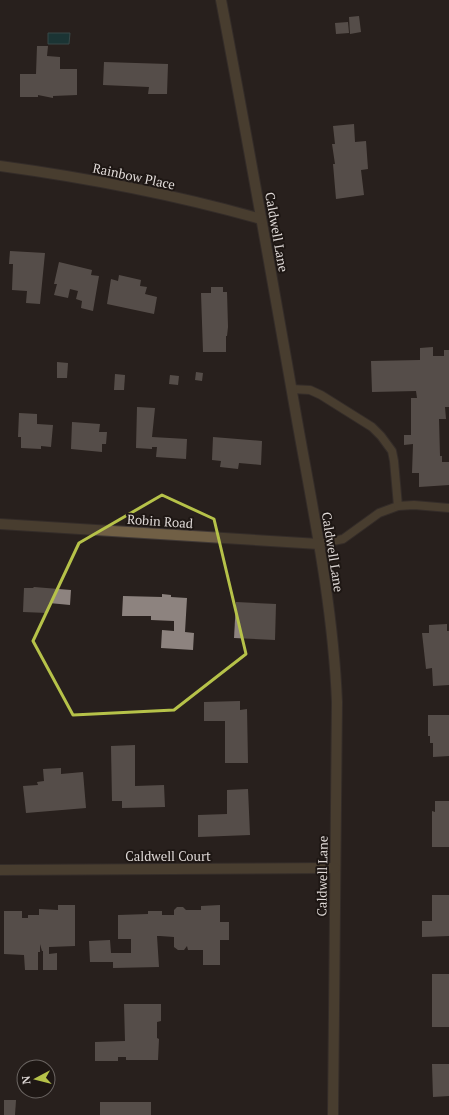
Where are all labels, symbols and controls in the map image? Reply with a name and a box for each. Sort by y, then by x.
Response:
street label: Rainbow Place [91,158,177,194]
street label: Caldwell Lane [261,191,293,273]
street label: Robin Road [126,510,194,532]
street label: Caldwell Lane [318,511,348,593]
street label: Caldwell Lane [312,835,332,917]
street label: Caldwell Court [125,847,211,865]
north arrow [16,1059,56,1099]
text: N [19,1075,34,1085]

